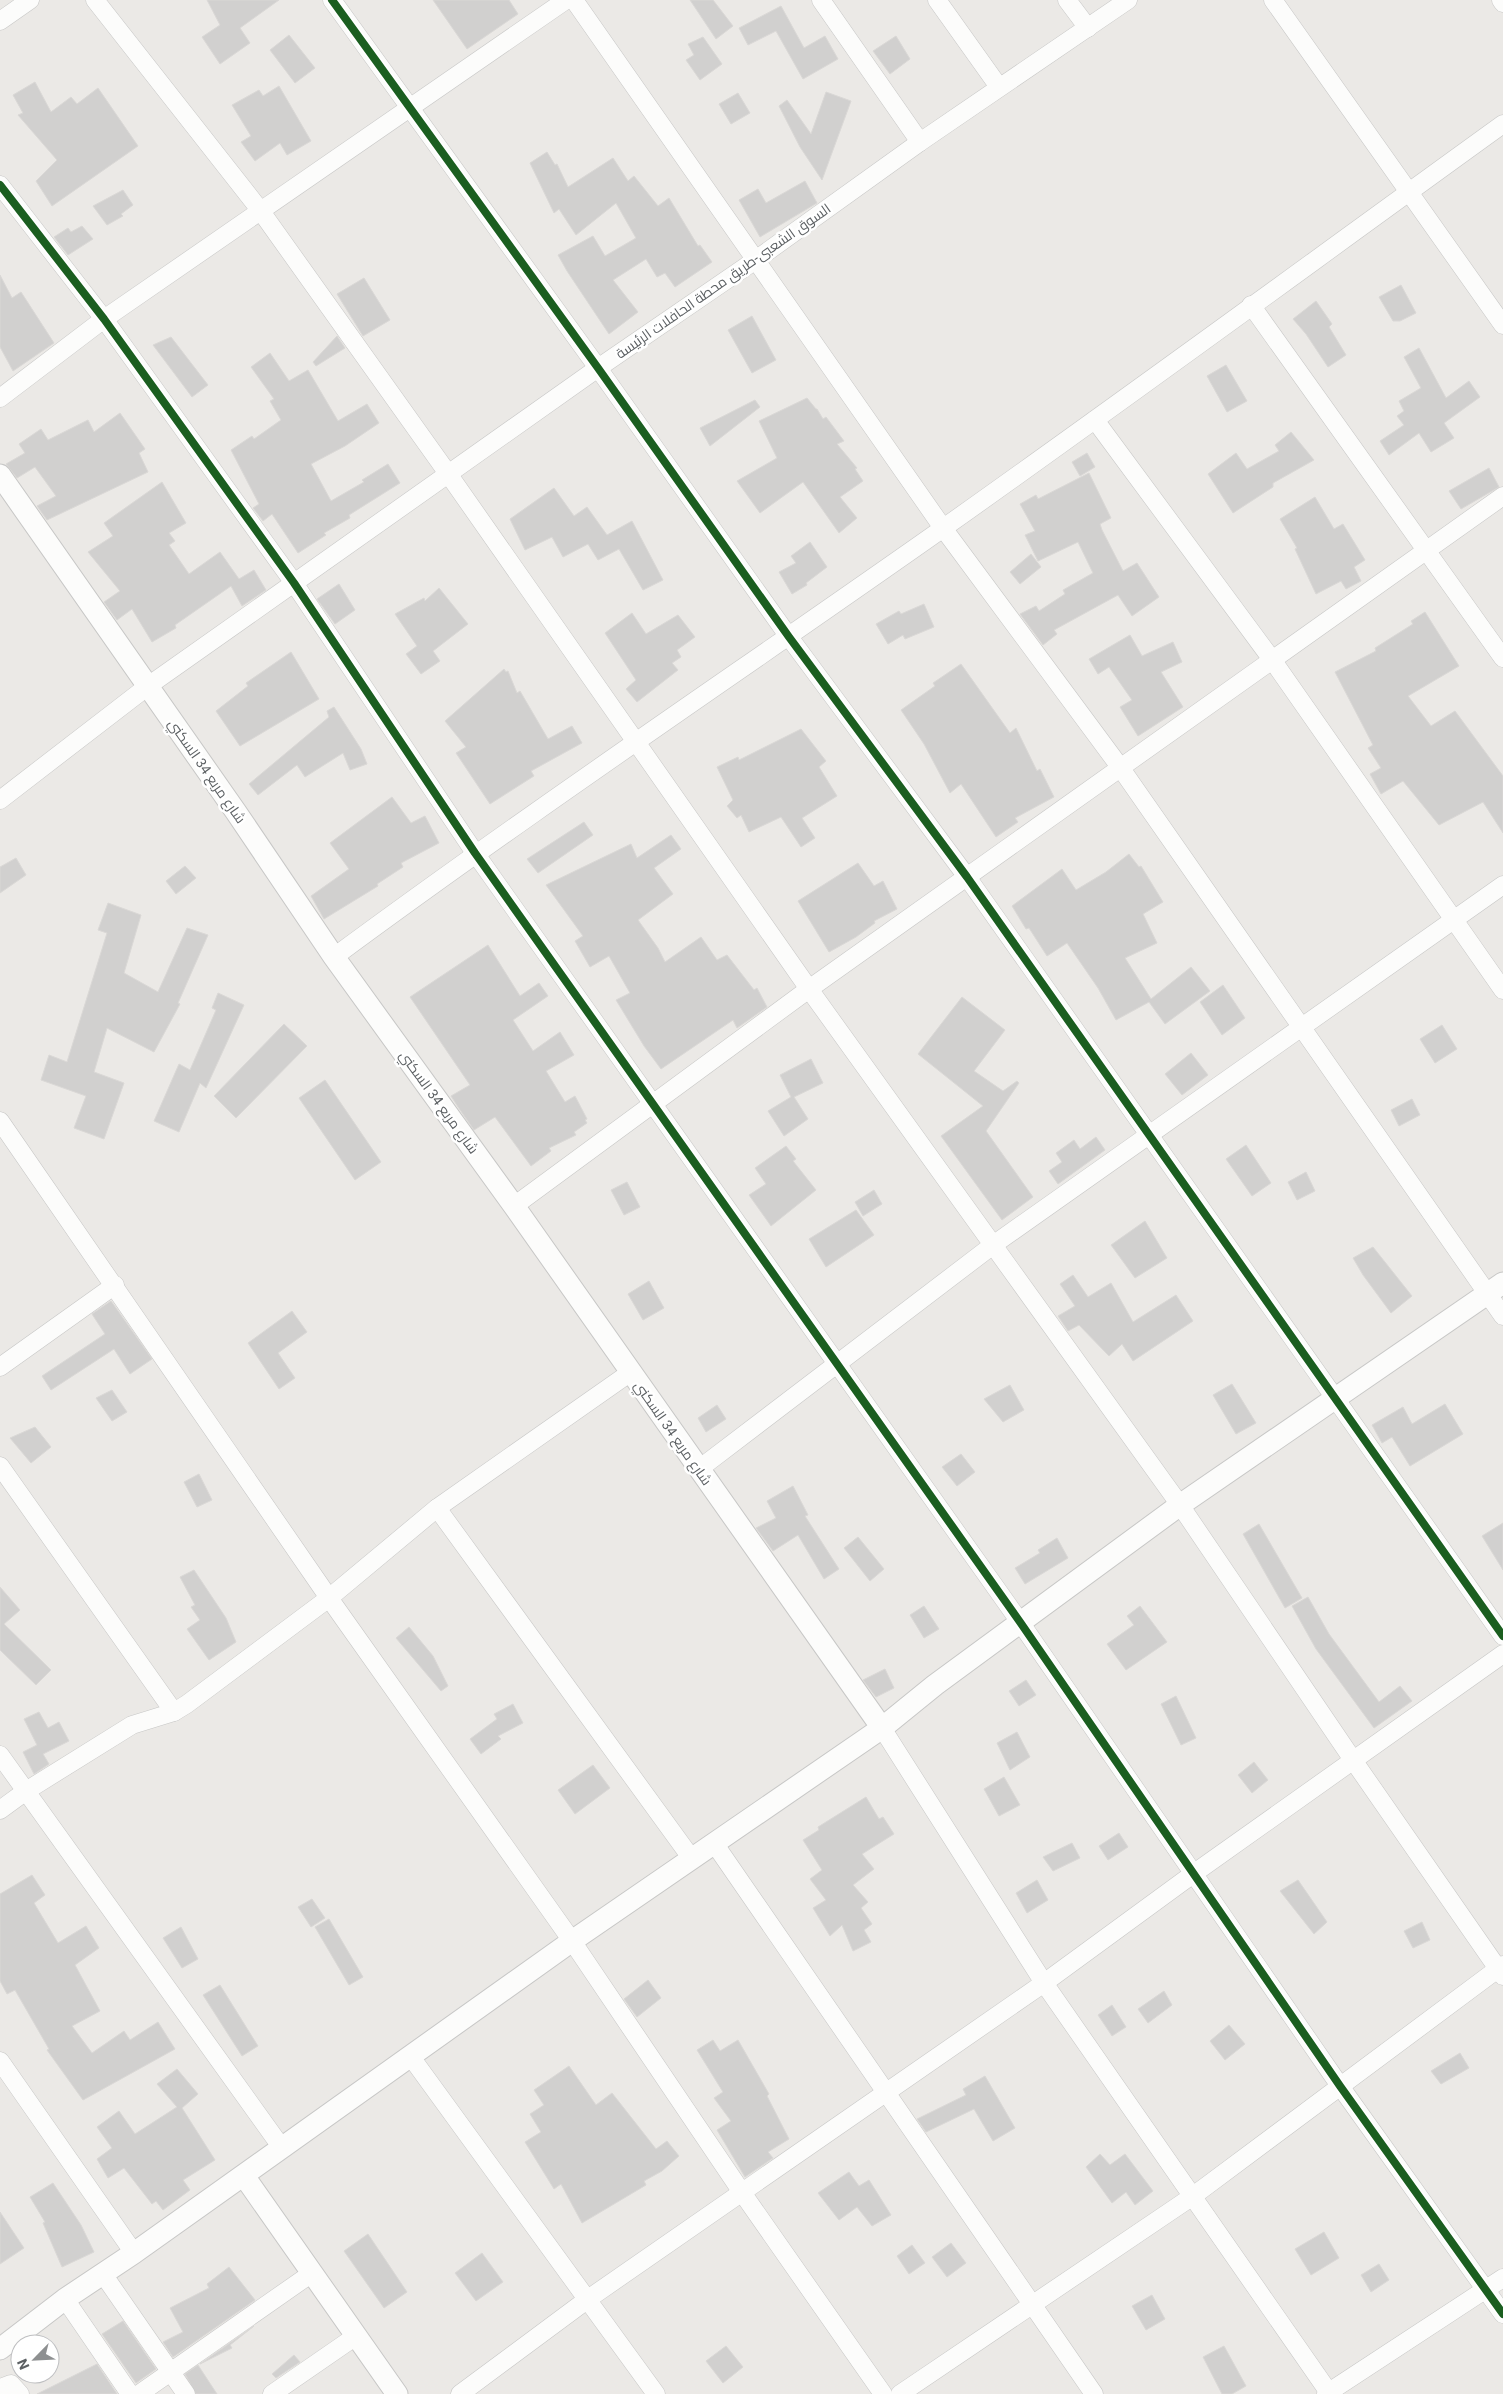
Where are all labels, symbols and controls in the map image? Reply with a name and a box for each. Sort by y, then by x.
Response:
street label: السوق الشعبى-طريق محطة الحافلات الرئيسة [612,200,834,363]
street label: شارع مربع 34 السكني [162,716,249,828]
street label: شارع مربع 34 السكني [393,1047,482,1159]
street label: شارع مربع 34 السكني [628,1378,715,1490]
north arrow [10,2334,60,2384]
text: N [14,2357,32,2372]

